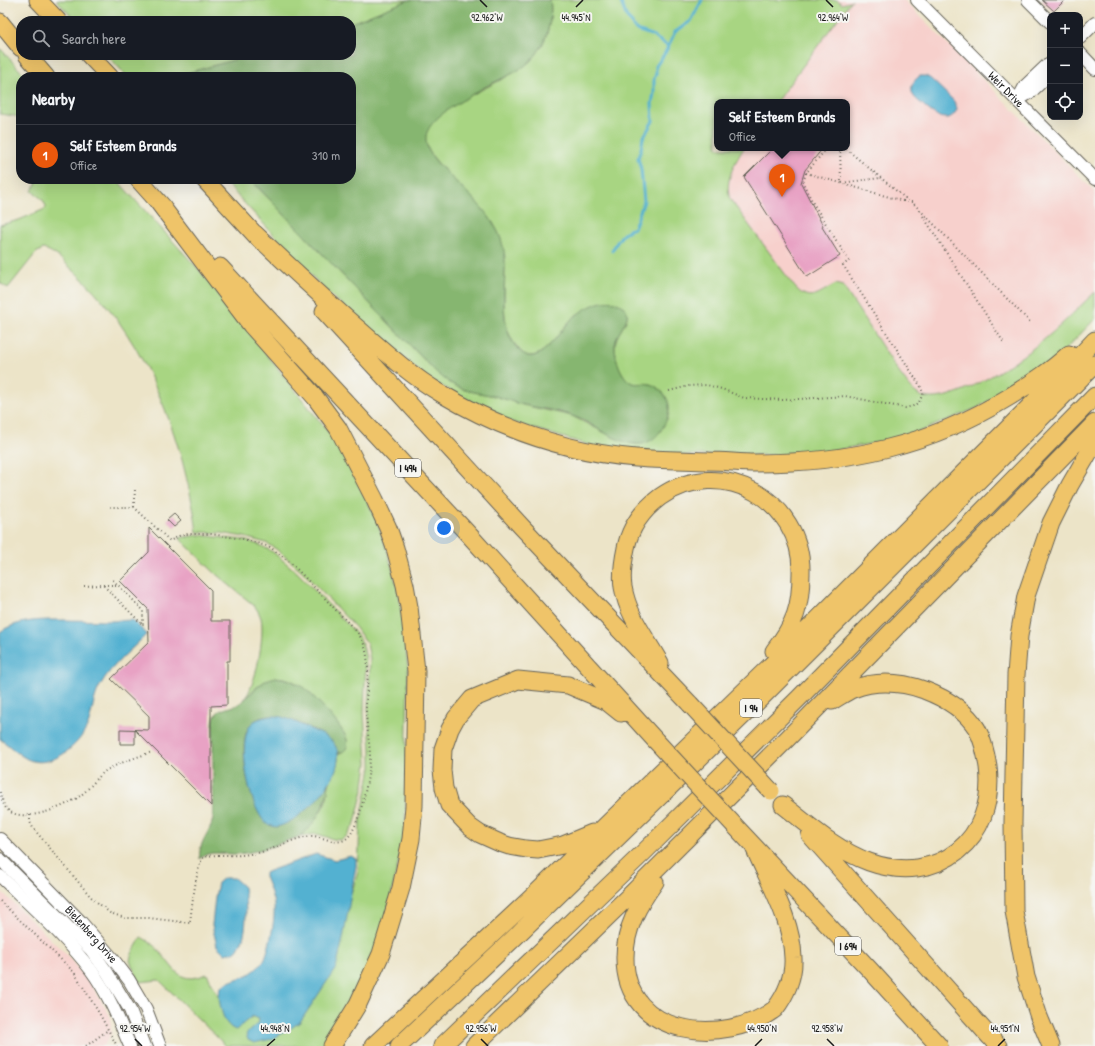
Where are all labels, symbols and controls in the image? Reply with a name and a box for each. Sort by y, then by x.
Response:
text: 92.962°W [471,11,503,24]
text: 44.945°N [562,11,590,24]
text: 92.964°W [818,11,849,24]
map controls [1047,12,1083,120]
button: + [1047,12,1083,48]
search box [16,16,356,60]
icon: search [30,27,52,49]
text: Search here [62,28,126,49]
button: − [1047,48,1083,84]
street label: Weir Drive [984,67,1028,111]
button: locate [1047,84,1083,120]
text: Nearby [32,87,75,110]
popup [714,99,850,151]
text: Self Esteem Brands [729,106,835,127]
text: Office [729,127,756,145]
text: Self Esteem Brands [70,135,177,156]
text: 1 [43,146,47,164]
text: 310 m [312,146,340,164]
text: Office [70,156,97,174]
pin: 1 [769,164,795,197]
road number: I 494 [395,459,421,477]
your location [434,518,454,538]
road number: I 94 [740,699,762,717]
street label: Bielenberg Drive [61,901,122,967]
road number: I 694 [835,937,861,955]
text: 92.954°W [120,1022,151,1035]
text: 44.948°N [260,1022,290,1035]
text: 92.956°W [466,1022,497,1035]
text: 44.950°N [747,1022,777,1035]
text: 92.958°W [811,1022,843,1035]
text: 44.951°N [991,1022,1019,1035]

